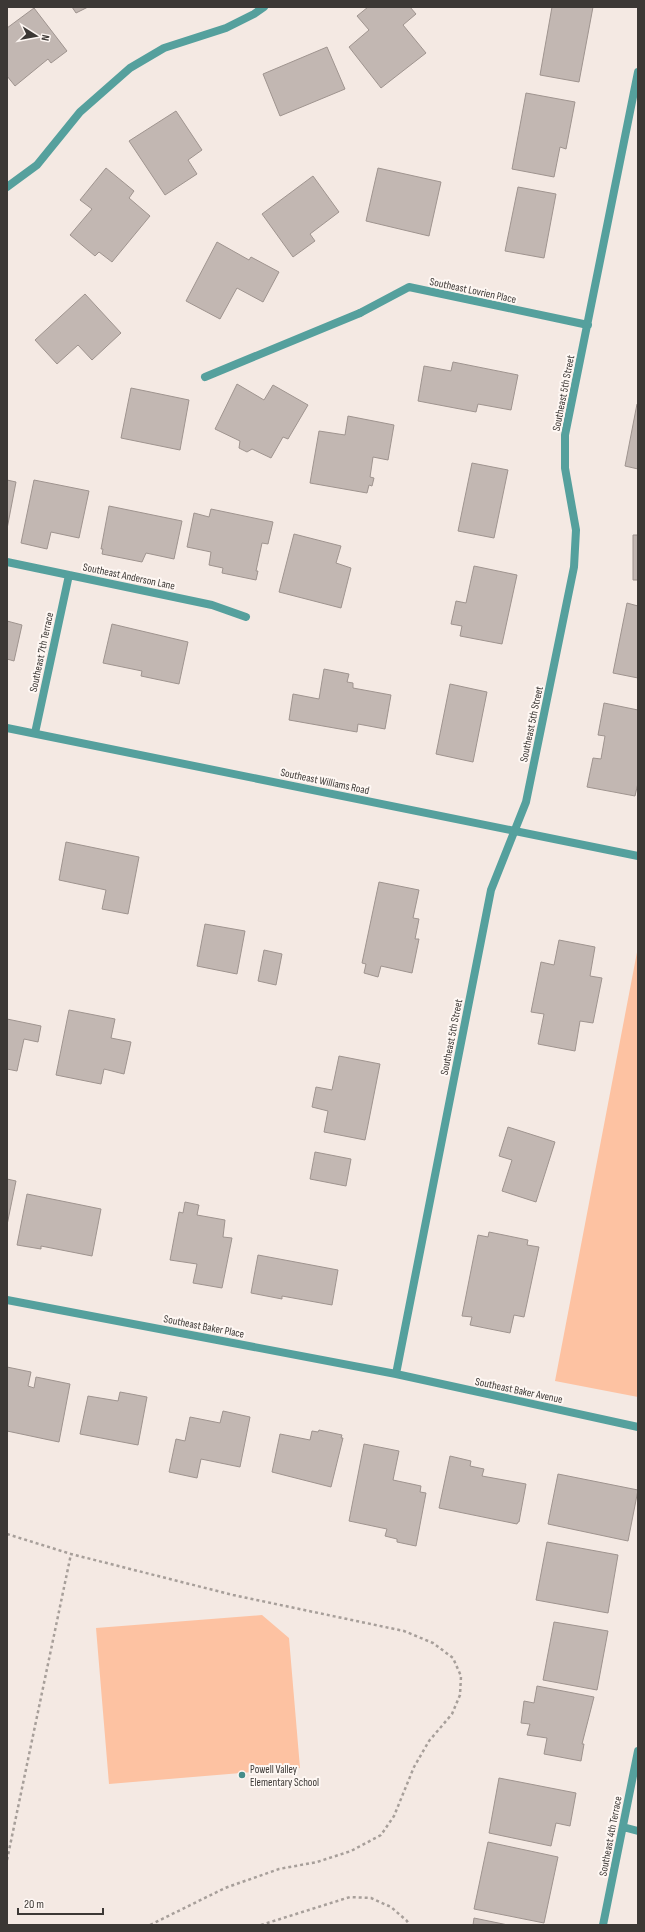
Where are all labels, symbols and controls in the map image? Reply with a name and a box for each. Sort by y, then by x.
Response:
north arrow [16,16,56,56]
text: N [38,34,52,42]
street label: Southeast Lovrien Place [428,275,517,306]
street label: Southeast 5th Street [550,353,577,432]
street label: Southeast Anderson Lane [82,560,176,593]
street label: Southeast 7th Terrace [27,611,56,693]
street label: Southeast 5th Street [517,684,546,763]
street label: Southeast Williams Road [279,766,371,797]
street label: Southeast 5th Street [438,997,465,1076]
street label: Southeast Baker Place [162,1312,245,1341]
street label: Southeast Baker Avenue [474,1375,564,1406]
place label: Powell Valley Elementary School [250,1763,319,1789]
marker: Powell Valley Elementary School [237,1770,247,1780]
street label: Southeast 4th Terrace [596,1795,625,1877]
scale bar [18,1890,103,1916]
text: 20 m [24,1897,44,1912]

